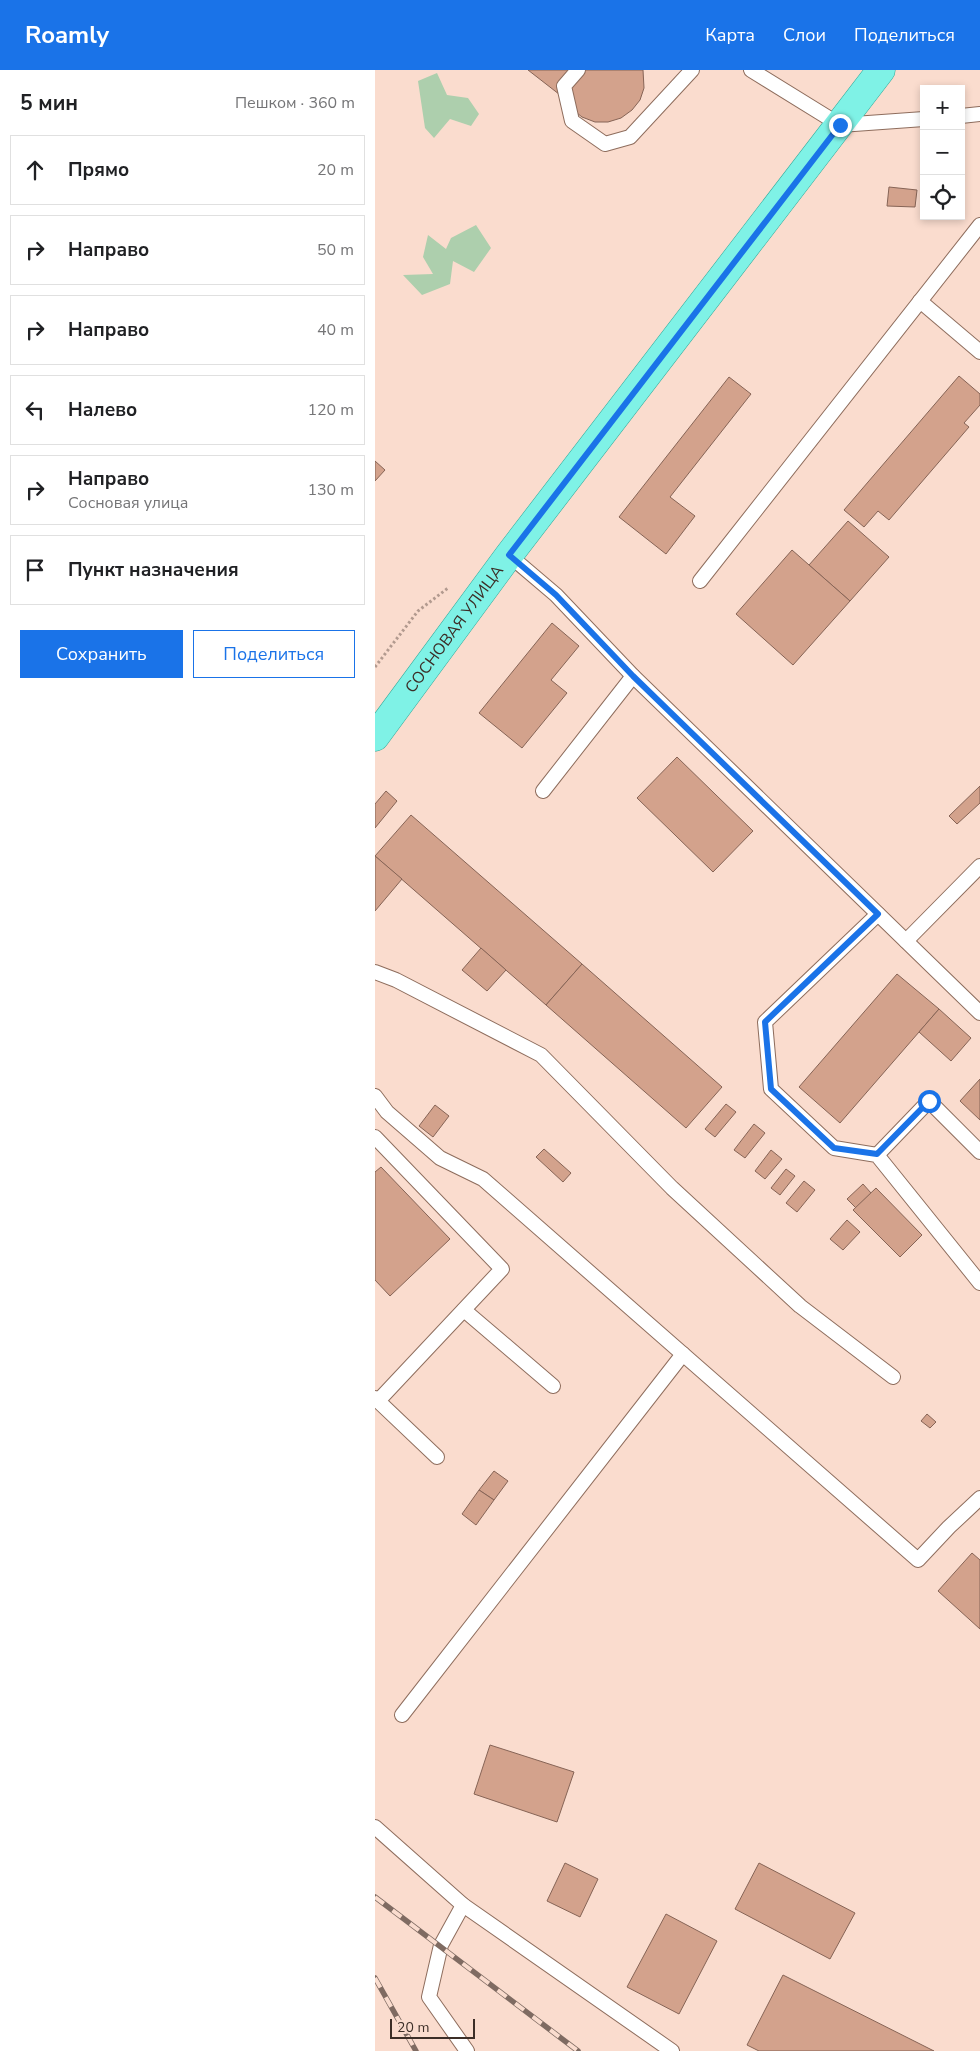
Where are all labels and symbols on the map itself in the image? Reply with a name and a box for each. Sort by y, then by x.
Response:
route end [829,114,852,137]
street label: СОСНОВАЯ УЛИЦА [400,560,509,697]
route start [918,1090,941,1113]
scale bar [390,2016,475,2039]

